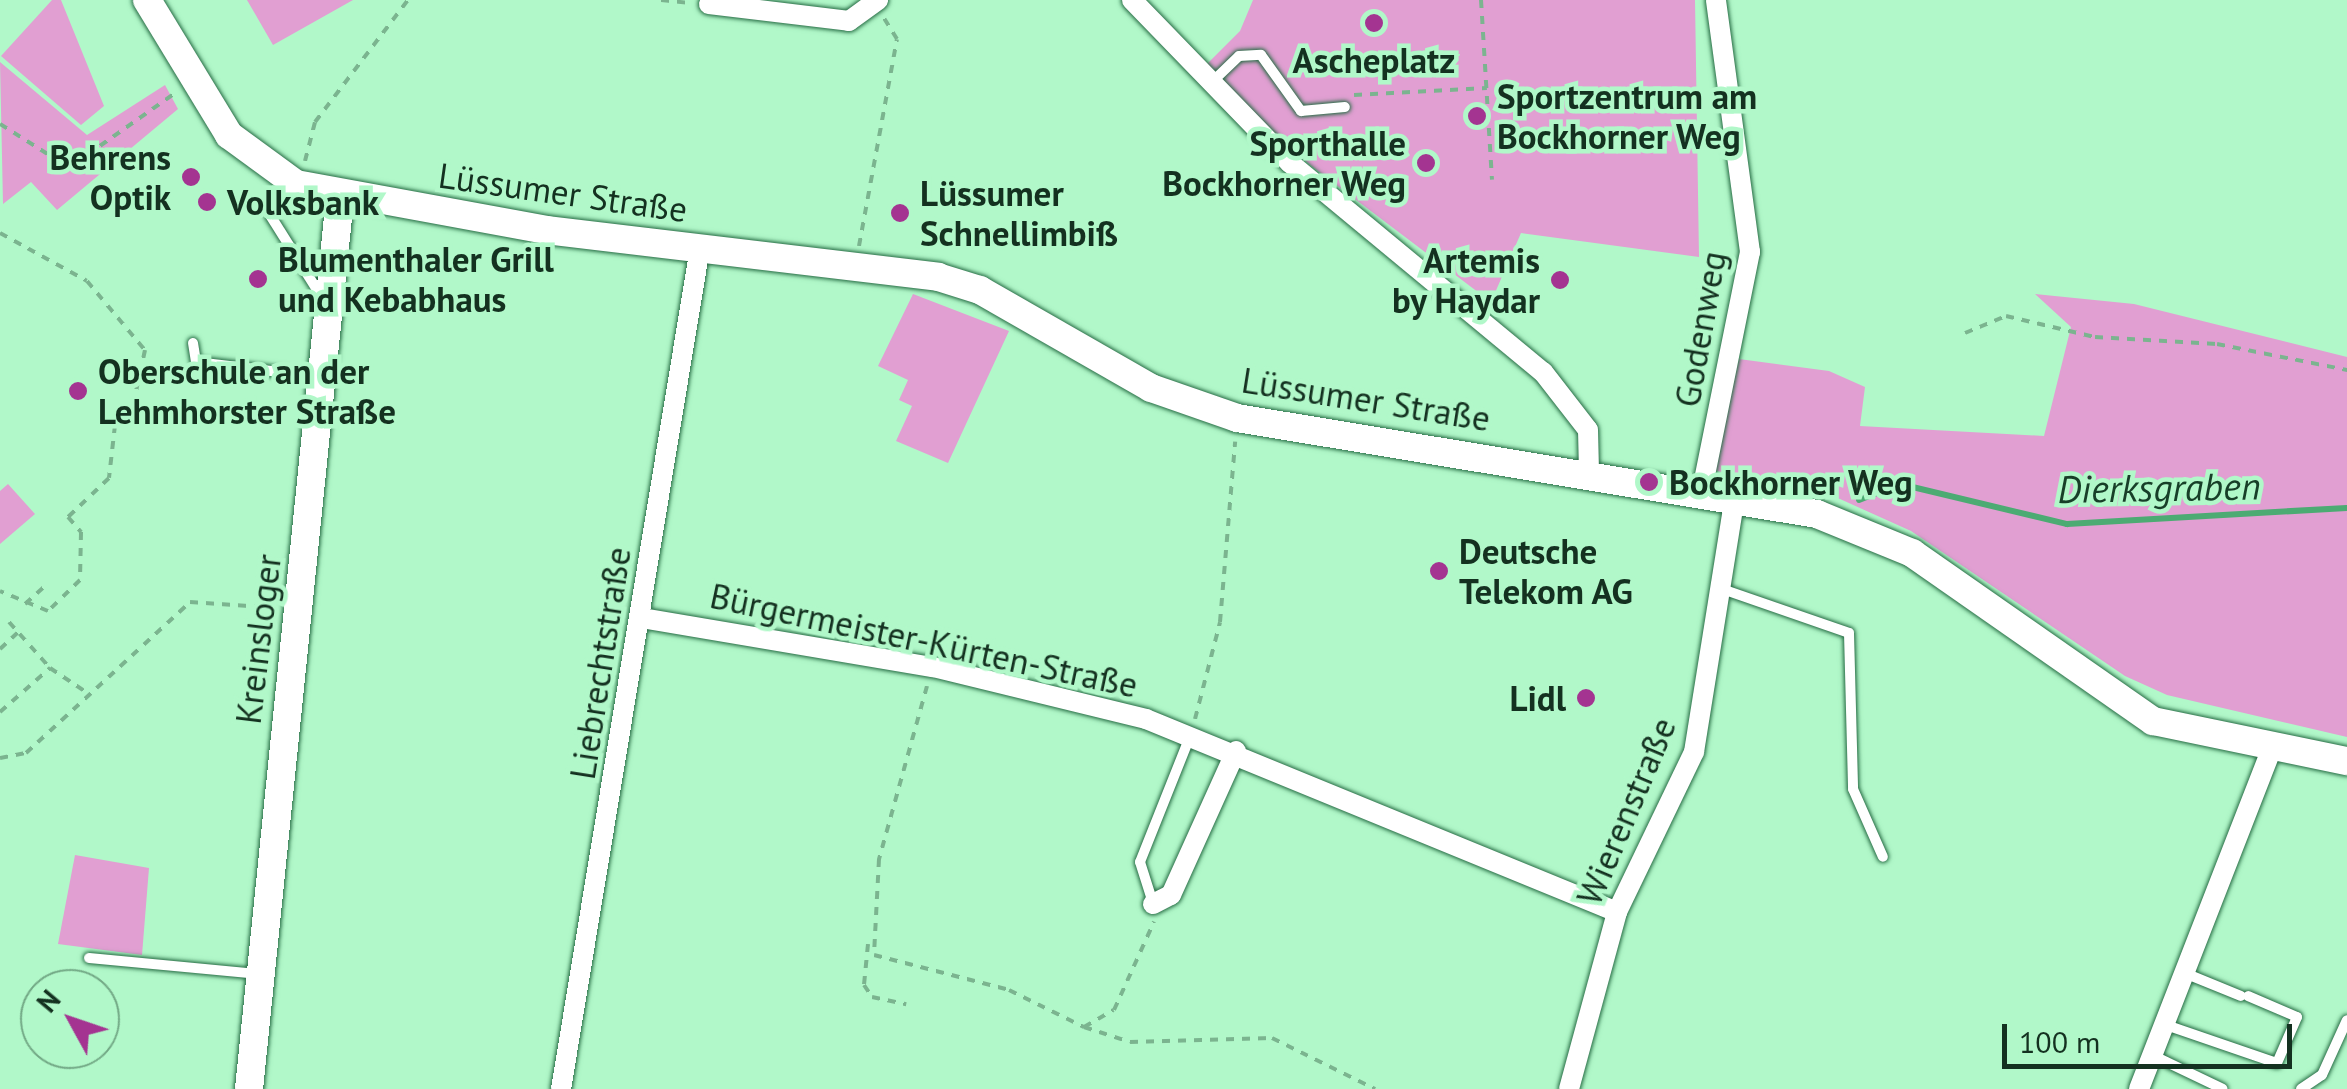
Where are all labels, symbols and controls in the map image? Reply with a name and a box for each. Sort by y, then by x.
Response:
marker: Ascheplatz [1363,12,1385,34]
place label: Ascheplatz [1293,39,1455,81]
place label: Sportzentrum am Bockhorner Weg [1497,75,1757,157]
marker: Sportzentrum am Bockhorner Weg [1466,105,1488,127]
place label: Sporthalle Bockhorner Weg [1161,122,1406,204]
place label: Behrens Optik [50,136,171,218]
marker: Sporthalle Bockhorner Weg [1415,152,1437,174]
street label: Lüssumer Straße [436,154,690,230]
marker: Behrens Optik [180,166,202,188]
place label: Lüssumer Schnellimbiß [920,172,1118,254]
place label: Volksbank [227,181,379,223]
marker: Volksbank [196,191,218,213]
marker: Lüssumer Schnellimbiß [889,202,911,224]
place label: Blumenthaler Grill und Kebabhaus [278,238,554,320]
place label: Artemis by Haydar [1391,239,1540,321]
street label: Godenweg [1666,248,1734,410]
marker: Blumenthaler Grill und Kebabhaus [247,268,269,290]
marker: Artemis by Haydar [1549,269,1571,291]
place label: Oberschule an der Lehmhorster Straße [98,350,396,432]
street label: Lüssumer Straße [1239,359,1493,439]
marker: Oberschule an der Lehmhorster Straße [67,380,89,402]
place label: Bockhorner Weg [1669,461,1914,503]
water label: Dierksgraben [2057,462,2261,512]
marker: Bockhorner Weg [1638,471,1660,493]
place label: Deutsche Telekom AG [1459,530,1634,612]
street label: Liebrechtstraße [561,544,639,782]
street label: Kreinsloger [227,552,289,726]
marker: Deutsche Telekom AG [1428,560,1450,582]
street label: Bürgermeister-Kürten-Straße [706,574,1142,706]
place label: Lidl [1509,677,1566,719]
marker: Lidl [1575,687,1597,709]
street label: Wierenstraße [1568,711,1684,911]
north arrow [20,969,120,1069]
text: N [28,982,68,1020]
scale bar [2007,1004,2297,1066]
text: 100 m [2019,1022,2100,1061]

